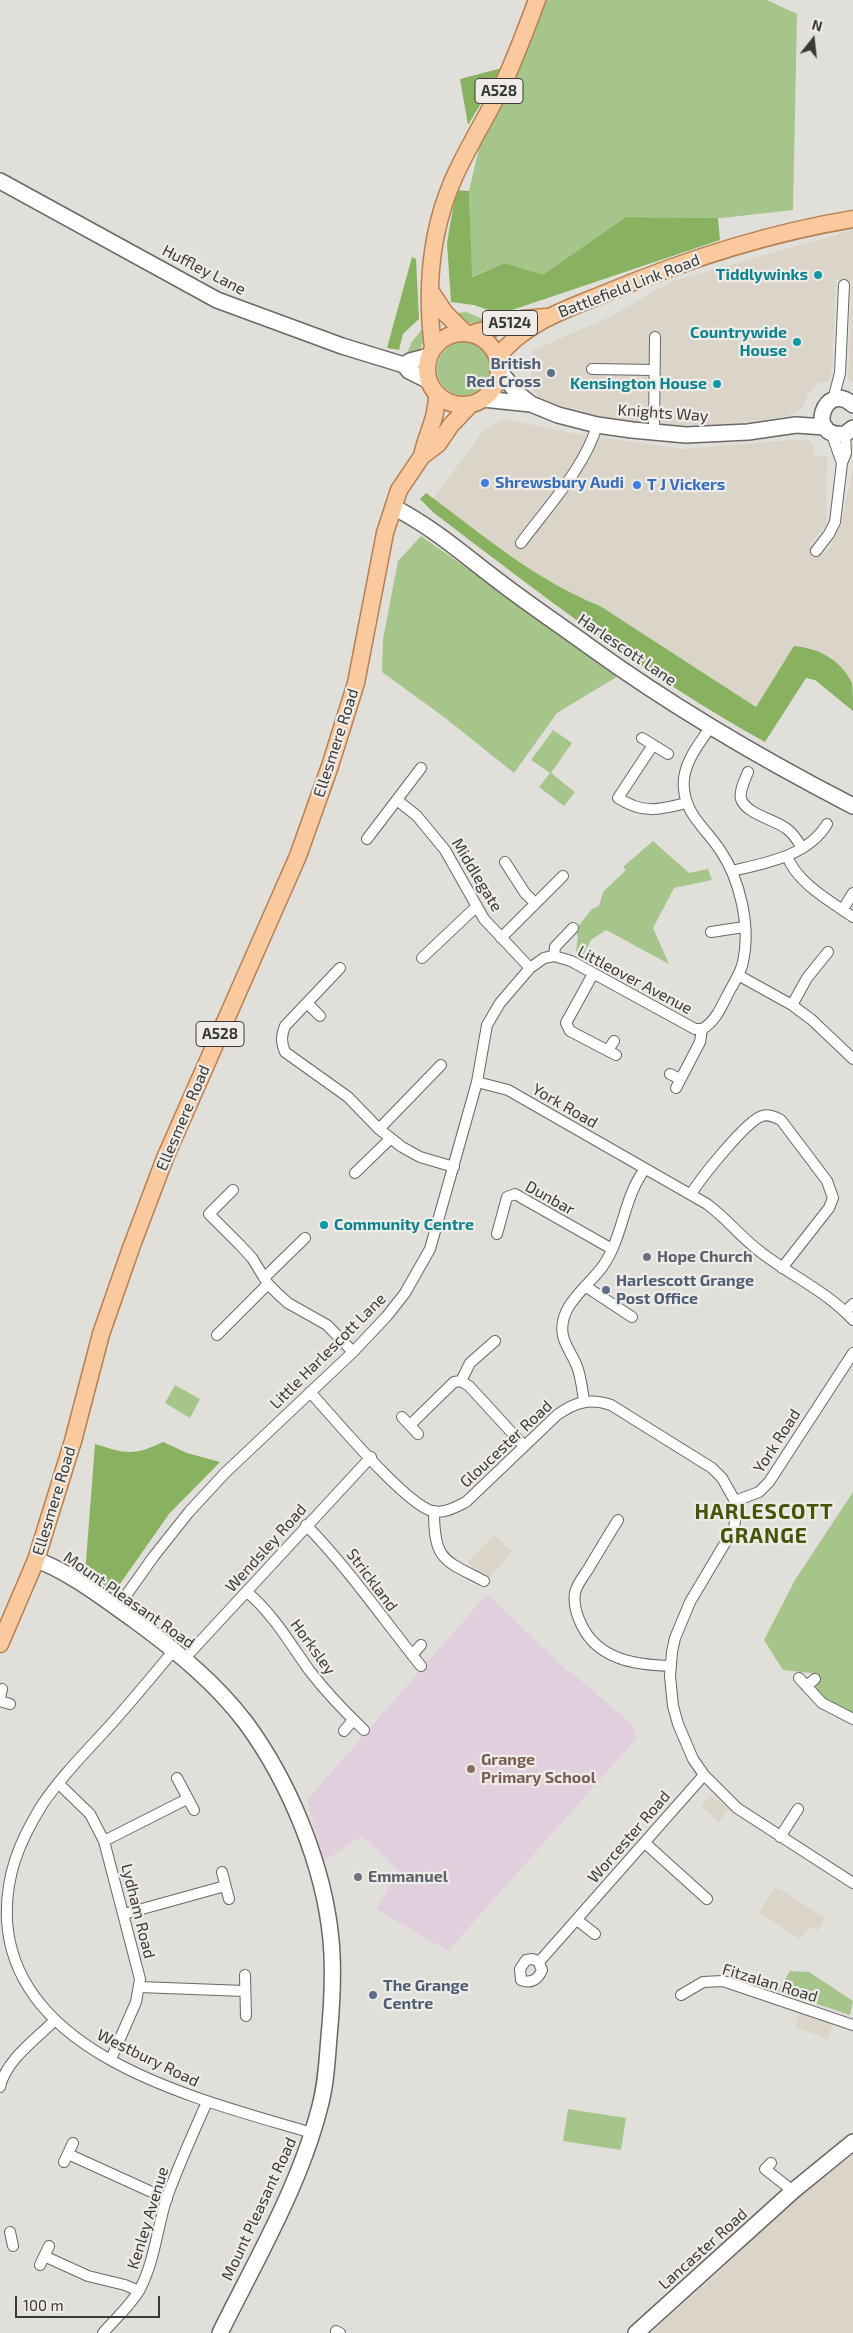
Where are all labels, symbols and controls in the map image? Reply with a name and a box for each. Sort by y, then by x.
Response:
north arrow [788,15,838,65]
text: N [810,16,824,35]
road number: A528 [475,78,523,104]
street label: Huffley Lane [159,241,249,299]
street label: Battlefield Link Road [556,250,702,322]
place label: Tiddlywinks [716,265,808,285]
marker: Tiddlywinks [812,269,824,281]
road number: A5124 [482,310,538,336]
place label: Countrywide House [690,323,787,361]
marker: Countrywide House [791,336,803,348]
place label: British Red Cross [466,354,541,392]
marker: British Red Cross [545,367,557,379]
place label: Kensington House [570,374,707,394]
marker: Kensington House [711,378,723,390]
street label: Knights Way [617,400,709,426]
place label: Shrewsbury Audi [495,473,624,493]
place label: T J Vickers [647,475,725,495]
marker: Shrewsbury Audi [479,477,491,489]
marker: T J Vickers [631,479,643,491]
street label: Harlescott Lane [574,610,680,690]
street label: Ellesmere Road [309,686,363,800]
street label: Middlegate [448,835,506,915]
street label: Littleover Avenue [574,942,696,1018]
road number: A528 [196,1022,244,1046]
street label: Ellesmere Road [152,1062,214,1174]
street label: York Road [529,1080,601,1132]
street label: Dunbar [522,1177,578,1219]
place label: Community Centre [334,1215,474,1235]
marker: Community Centre [318,1219,330,1231]
place label: Hope Church [657,1247,753,1267]
marker: Hope Church [641,1251,653,1263]
place label: Harlescott Grange Post Office [616,1271,754,1309]
marker: Harlescott Grange Post Office [600,1284,612,1296]
street label: Little Harlescott Lane [266,1289,390,1413]
street label: Gloucester Road [456,1396,556,1492]
street label: York Road [749,1406,805,1476]
street label: Ellesmere Road [28,1444,80,1558]
district label: HARLESCOTT GRANGE [693,1499,835,1549]
street label: Wendsley Road [221,1500,311,1596]
street label: Strickland [342,1545,402,1615]
street label: Mount Pleasant Road [60,1548,198,1652]
street label: Horksley [286,1615,340,1679]
place label: Grange Primary School [481,1750,596,1788]
marker: Grange Primary School [465,1763,477,1775]
street label: Worcester Road [584,1787,674,1887]
street label: Lydham Road [117,1862,159,1960]
place label: Emmanuel [368,1867,448,1887]
marker: Emmanuel [352,1871,364,1883]
street label: Fitzalan Road [720,1959,820,2007]
place label: The Grange Centre [383,1976,469,2014]
marker: The Grange Centre [367,1989,379,2001]
street label: Westbury Road [94,2025,202,2091]
street label: Mount Pleasant Road [217,2134,301,2284]
street label: Kenley Avenue [123,2164,173,2272]
street label: Lancaster Road [655,2204,751,2294]
scale bar [18,2286,162,2318]
text: 100 m [23,2296,64,2314]

